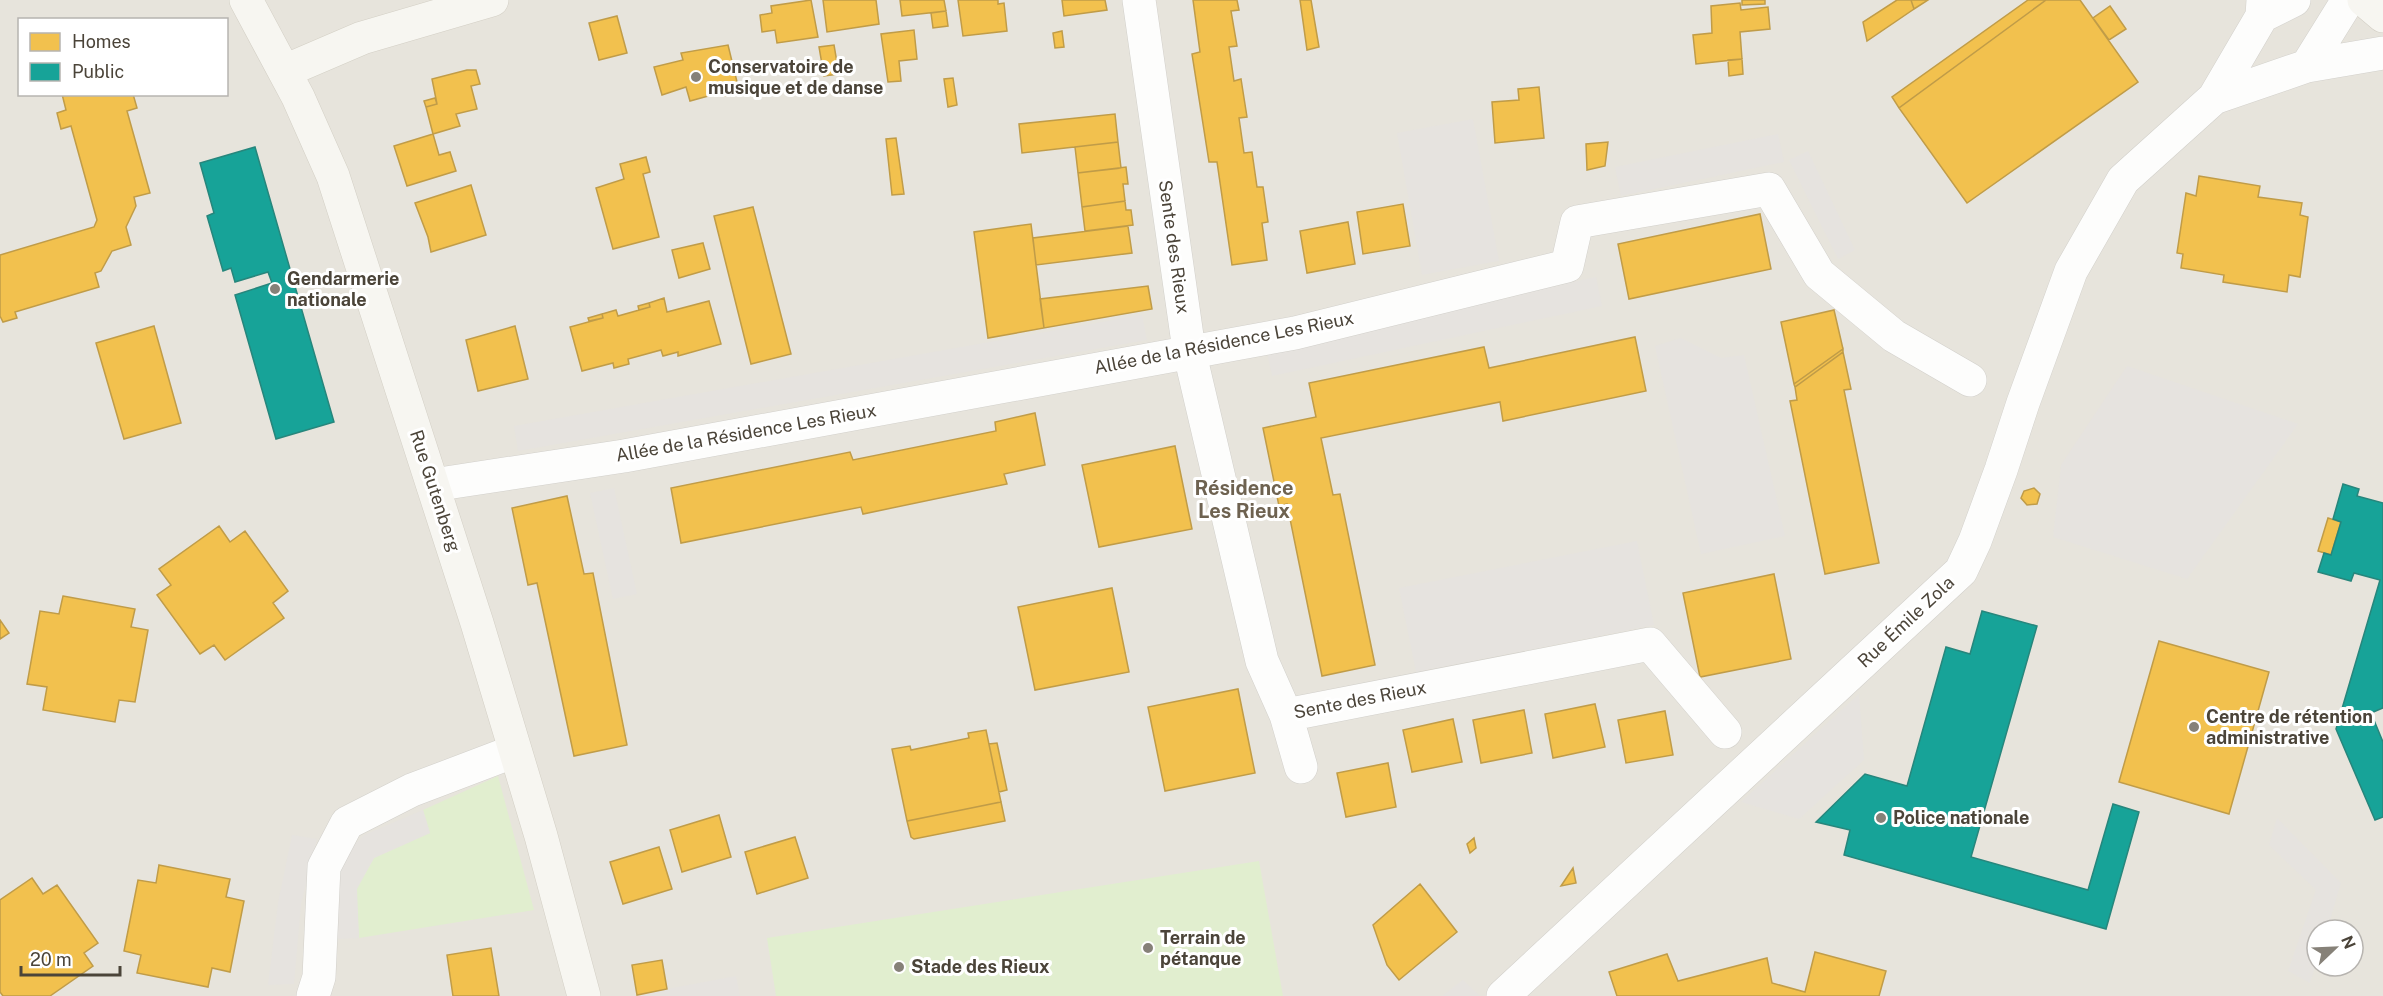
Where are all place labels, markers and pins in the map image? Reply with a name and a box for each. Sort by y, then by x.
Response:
place label: Conservatoire de musique et de danse [708,56,883,98]
marker: Conservatoire de musique et de danse [689,70,703,84]
place label: Gendarmerie nationale [287,268,399,310]
marker: Gendarmerie nationale [268,282,282,296]
place label: Centre de rétention administrative [2206,706,2373,748]
marker: Centre de rétention administrative [2187,720,2201,734]
place label: Police nationale [1893,807,2029,828]
marker: Police nationale [1874,811,1888,825]
place label: Terrain de pétanque [1160,927,1246,969]
marker: Terrain de pétanque [1141,941,1155,955]
place label: Stade des Rieux [911,956,1050,977]
marker: Stade des Rieux [892,960,906,974]

